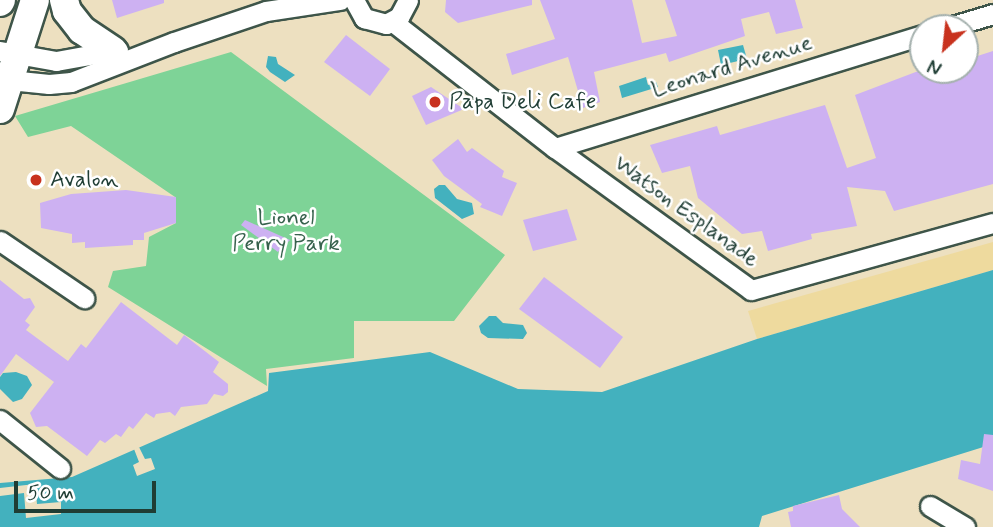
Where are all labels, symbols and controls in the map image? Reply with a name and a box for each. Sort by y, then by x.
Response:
north arrow [909,14,979,84]
street label: Leonard Avenue [651,30,813,104]
text: N [924,52,946,80]
place label: Papa Deli Cafe [449,88,595,116]
marker: Papa Deli Cafe [427,94,443,110]
street label: Watson Esplanade [608,150,764,274]
place label: Avalon [50,166,119,194]
marker: Avalon [28,172,44,188]
park label: Lionel Perry Park [233,204,339,258]
scale bar [18,468,159,512]
text: 50 m [27,479,74,507]

